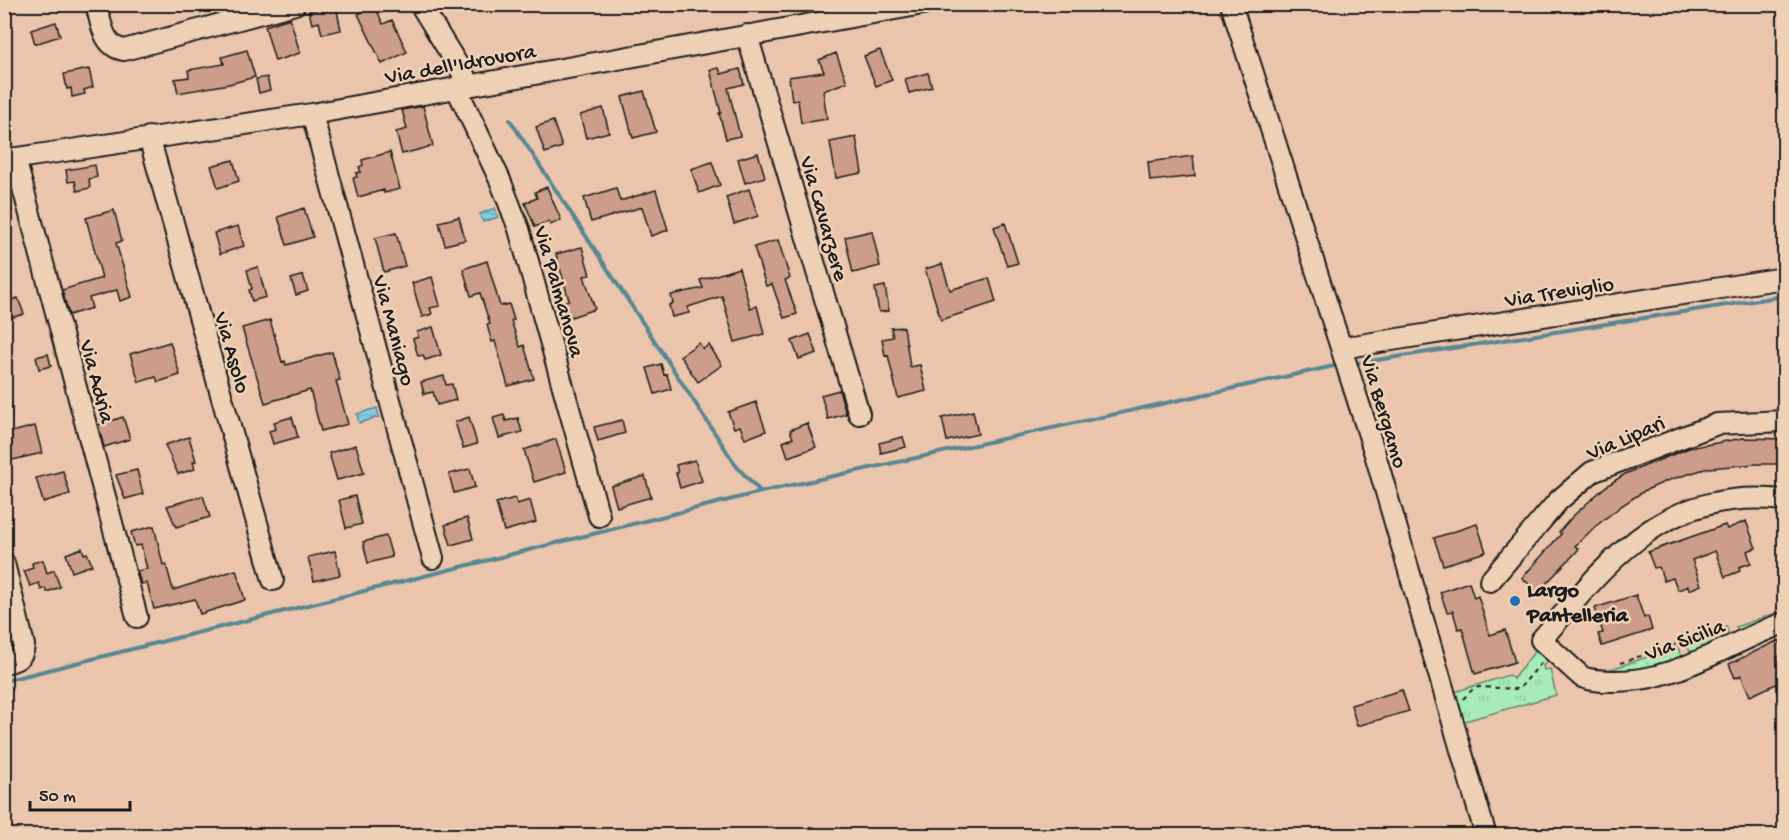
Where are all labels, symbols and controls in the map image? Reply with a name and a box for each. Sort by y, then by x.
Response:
street label: Via dell'Idrovora [382,40,539,92]
street label: Via Cavarzere [792,153,853,285]
street label: Via Palmanova [526,223,589,361]
street label: Via Maniago [365,272,419,389]
street label: Via Treviglio [1502,273,1616,316]
street label: Via Asolo [206,309,254,397]
street label: Via Adria [71,337,119,427]
street label: Via Bergamo [1352,352,1412,472]
street label: Via Lipari [1582,412,1670,468]
place label: Largo Pantelleria [1526,579,1630,630]
marker: Largo Pantelleria [1508,594,1522,608]
street label: Via Sicilia [1641,614,1730,669]
scale bar [30,774,130,812]
text: 50 m [39,787,76,808]

